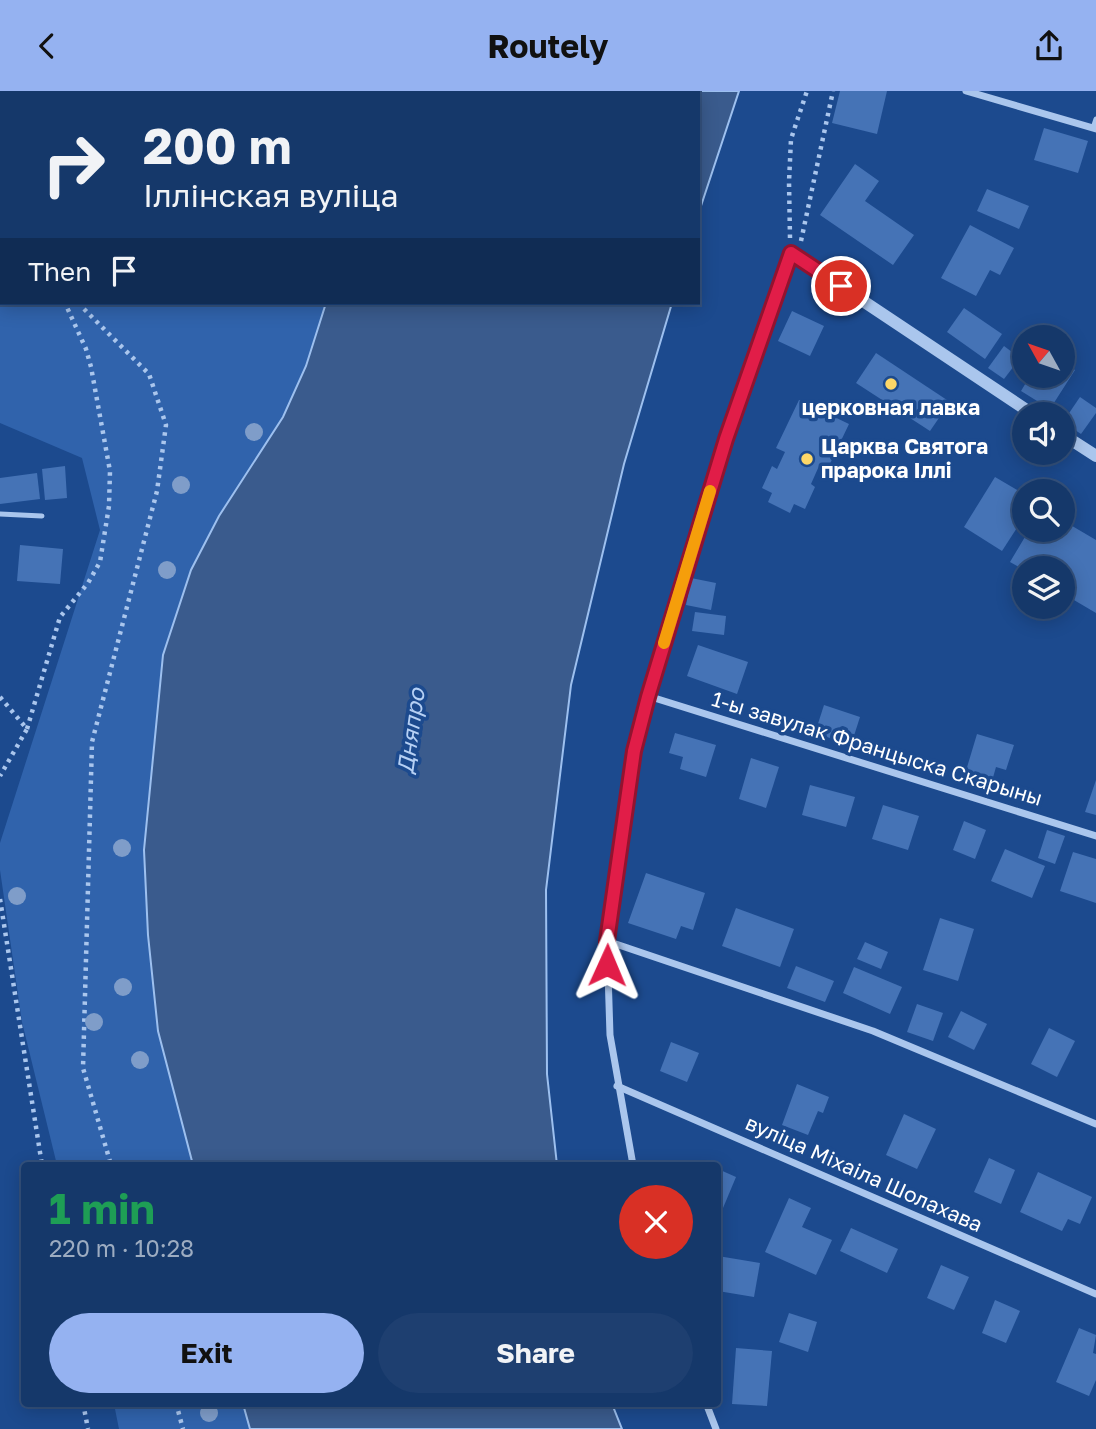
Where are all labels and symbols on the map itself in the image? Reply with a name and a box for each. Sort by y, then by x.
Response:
pin [811,256,871,316]
north arrow [1012,325,1074,389]
marker: церковная лавка [883,376,899,392]
place label: церковная лавка [802,394,980,420]
place label: Царква Святога прарока Іллі [821,433,988,483]
marker: Царква Святога прарока Іллі [799,451,815,467]
water label: Дняпро [390,685,430,776]
street label: 1-ы завулак Францыска Скарыны [709,685,1046,811]
position arrow [570,928,644,1002]
street label: вуліца Міхаіла Шолахава [742,1109,987,1237]

